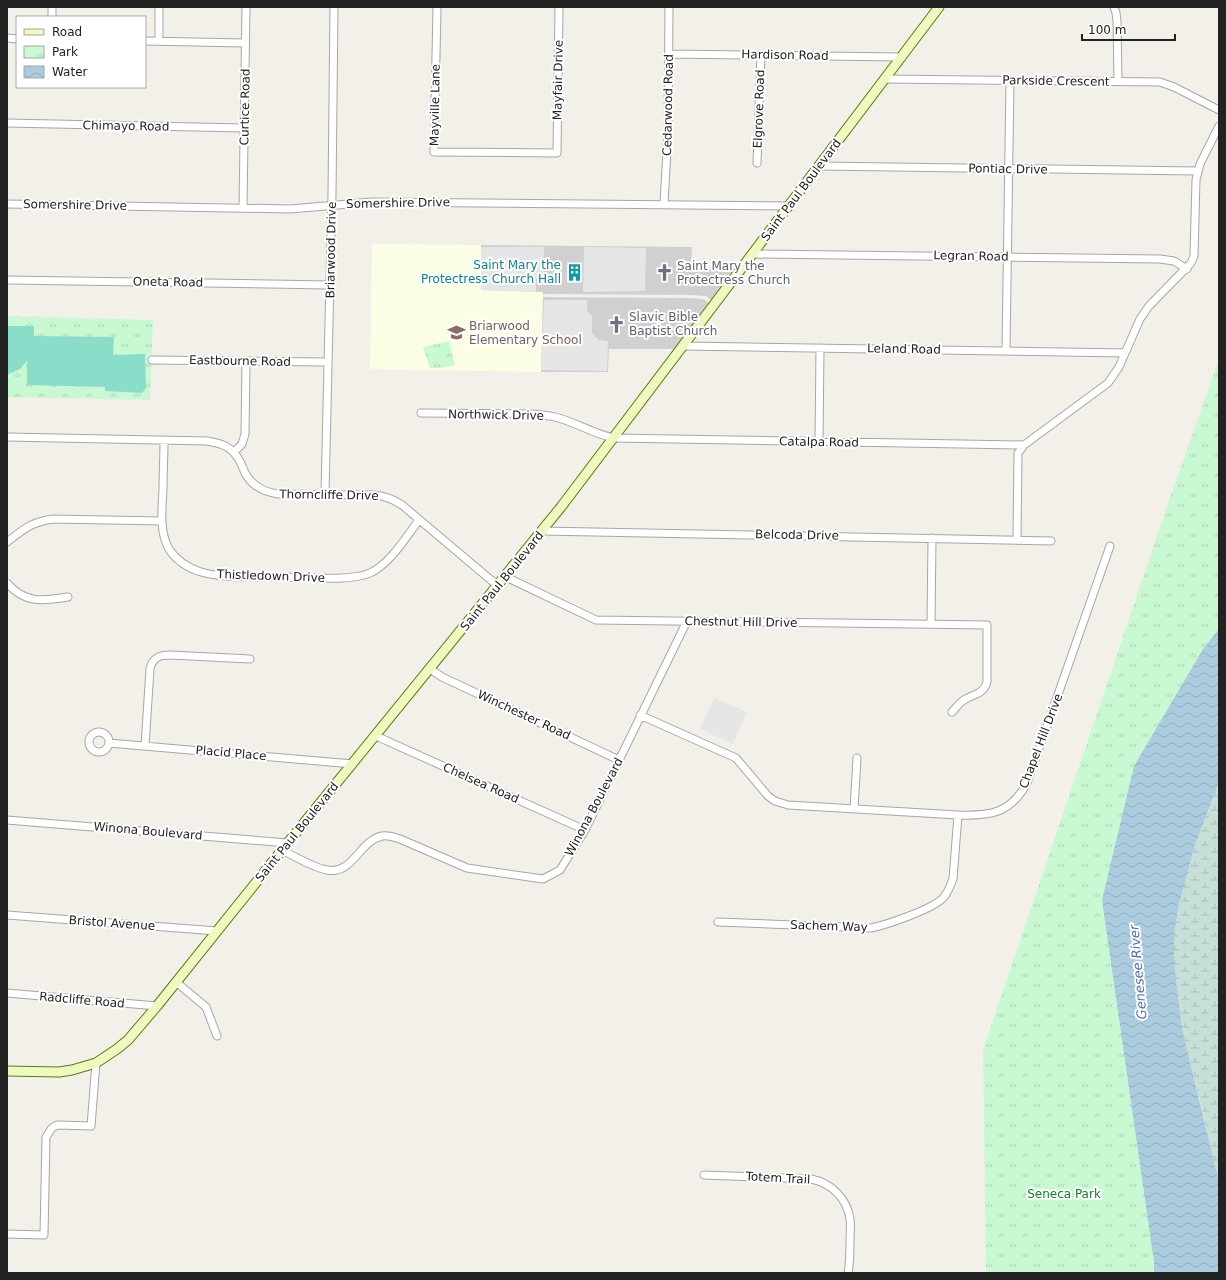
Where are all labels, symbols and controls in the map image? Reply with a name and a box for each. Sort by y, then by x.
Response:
legend [16,16,146,88]
scale bar [1082,16,1175,42]
text: 100 m [1088,23,1126,37]
text: Road [52,25,82,39]
street label: Mayfair Drive [550,40,566,120]
text: Park [52,45,78,59]
street label: Hardison Road [741,47,829,63]
street label: Cedarwood Road [660,54,676,156]
street label: Mayville Lane [427,64,443,146]
text: Water [52,65,88,79]
street label: Curtice Road [237,68,253,146]
street label: Elgrove Road [751,69,767,149]
street label: Parkside Crescent [1002,73,1110,89]
street label: Chimayo Road [83,118,169,134]
street label: Saint Paul Boulevard [758,136,844,244]
street label: Pontiac Drive [968,161,1048,177]
street label: Somershire Drive [346,195,450,211]
street label: Somershire Drive [23,197,127,213]
street label: Briarwood Drive [323,202,339,298]
street label: Legran Road [933,248,1009,264]
place label: Saint Mary the Protectress Church Hall [421,258,561,286]
place label: Saint Mary the Protectress Church [677,259,790,287]
building icon: Saint Mary the Protectress Church Hall [564,262,584,282]
church icon: Saint Mary the Protectress Church [654,263,674,283]
street label: Oneta Road [133,274,203,290]
place label: Slavic Bible Baptist Church [629,310,717,338]
church icon: Slavic Bible Baptist Church [606,314,626,334]
place label: Briarwood Elementary School [469,319,582,347]
school or university icon: Briarwood Elementary School [446,323,466,343]
street label: Leland Road [867,341,941,357]
street label: Eastbourne Road [189,353,291,369]
street label: Northwick Drive [448,407,544,423]
street label: Catalpa Road [779,434,859,450]
street label: Thorncliffe Drive [278,487,379,503]
street label: Belcoda Drive [755,527,839,543]
street label: Saint Paul Boulevard [458,528,546,634]
street label: Thistledown Drive [216,567,325,585]
street label: Chestnut Hill Drive [684,614,798,630]
street label: Winchester Road [475,687,573,743]
street label: Chapel Hill Drive [1016,692,1066,790]
street label: Placid Place [195,743,267,763]
street label: Winona Boulevard [562,755,626,859]
street label: Chelsea Road [441,760,521,806]
street label: Saint Paul Boulevard [253,779,341,885]
street label: Winona Boulevard [93,819,203,843]
street label: Bristol Avenue [68,913,156,933]
street label: Sachem Way [790,918,868,934]
water label: Genesee River [1126,922,1150,1020]
street label: Radcliffe Road [39,989,125,1011]
street label: Totem Trail [744,1169,811,1187]
park label: Seneca Park [1027,1187,1101,1201]

